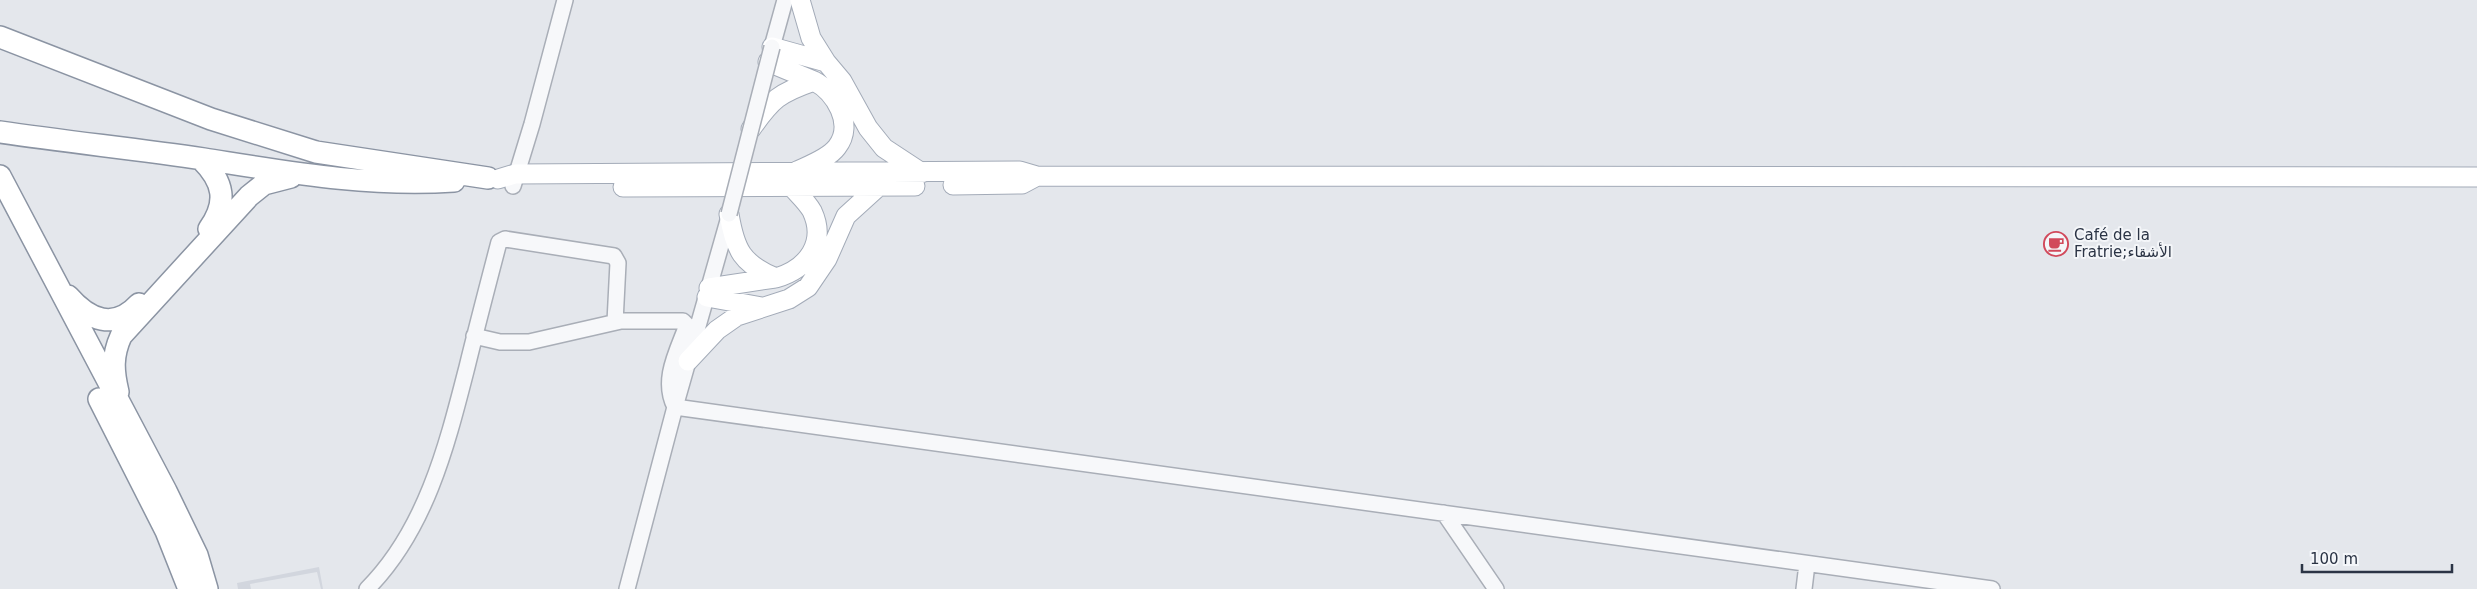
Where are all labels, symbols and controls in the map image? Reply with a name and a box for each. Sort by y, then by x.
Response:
place label: Café de la Fratrie;الأشقاء [2074,226,2172,261]
cafe icon: Café de la Fratrie;الأشقاء [2043,231,2069,257]
scale bar [2302,542,2452,574]
text: 100 m [2310,550,2358,568]

